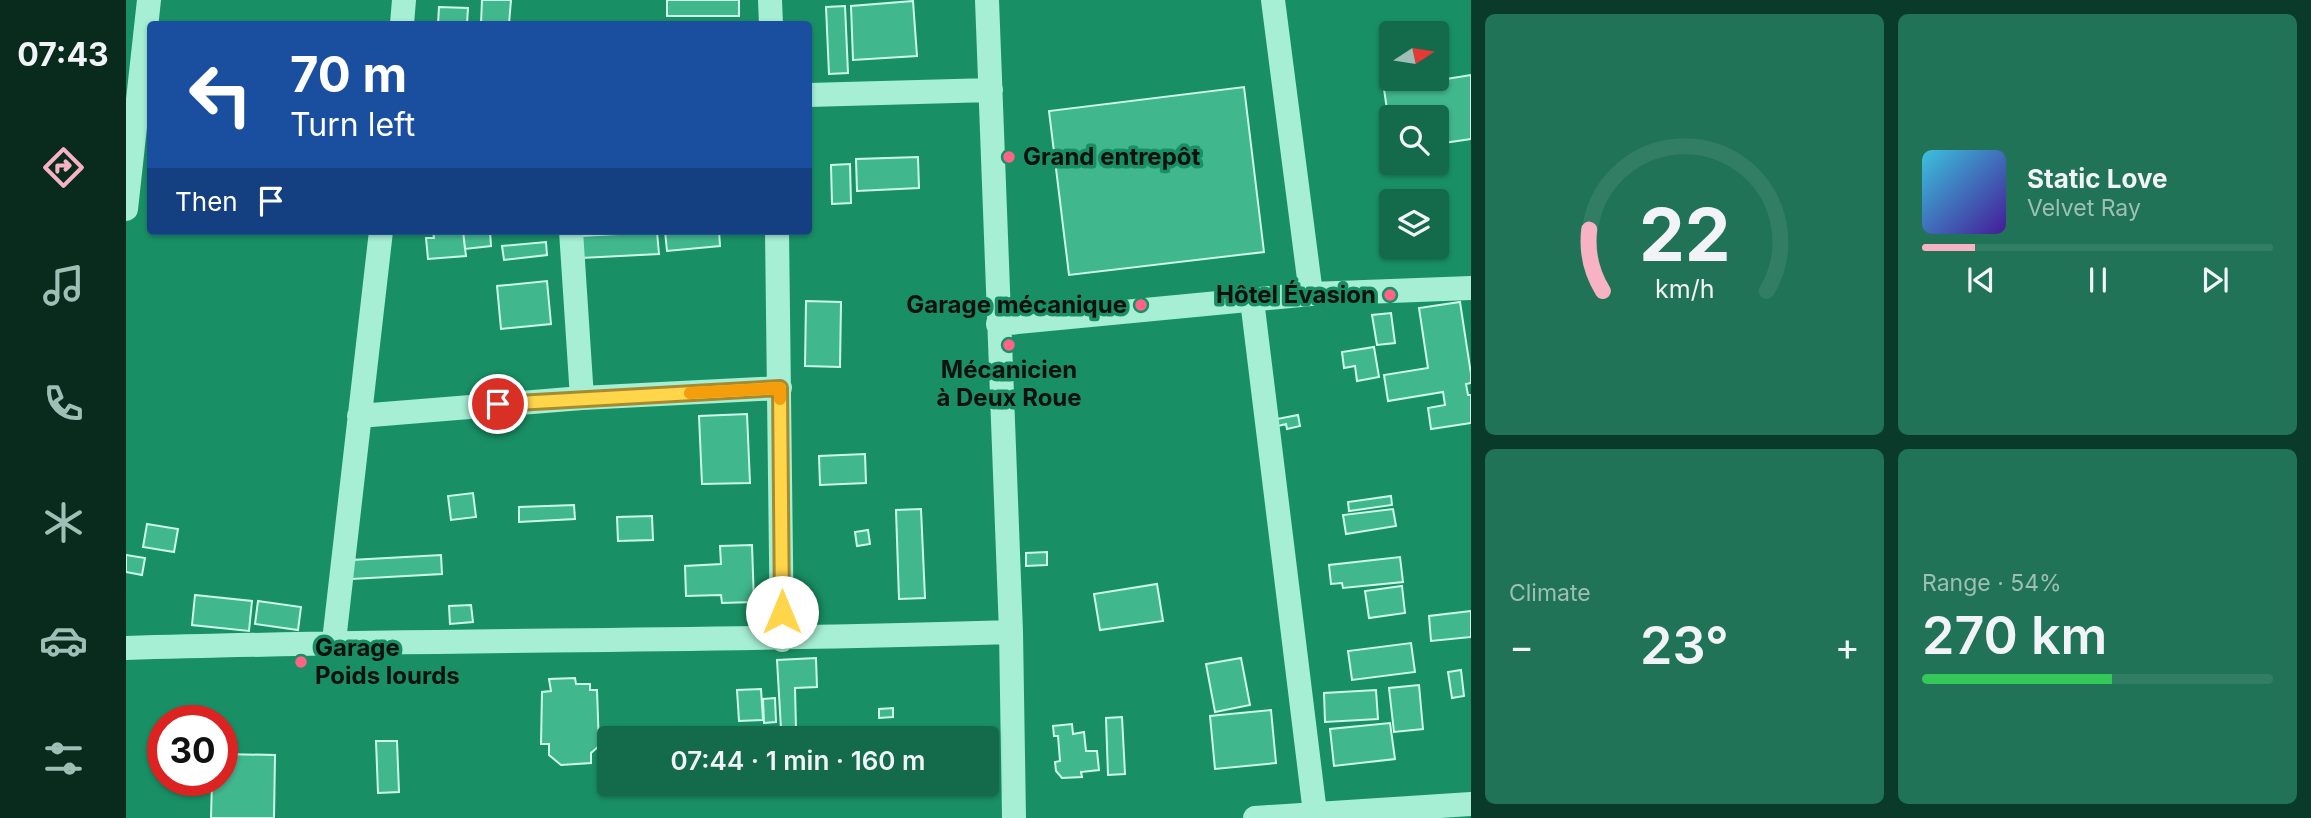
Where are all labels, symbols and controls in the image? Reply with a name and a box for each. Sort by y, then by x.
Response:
north arrow [1379,21,1449,91]
map controls [1379,21,1449,259]
text: 07:43 [17,35,109,74]
text: 70 m [290,45,407,104]
icon: left [175,49,266,140]
text: Turn left [290,105,415,144]
button: search [1379,105,1449,175]
place label: Grand entrepôt [1023,142,1201,171]
icon: directions [39,143,88,192]
marker: Grand entrepôt [1001,149,1017,165]
text: Static Love [2027,163,2168,194]
icon: arrive [252,182,290,220]
text: Then [175,186,238,217]
button: layers [1379,189,1449,259]
text: 22 [1639,190,1730,279]
text: Velvet Ray [2027,194,2141,222]
icon: music [39,261,88,310]
icon: previous [1962,261,2000,299]
icon: pause [2079,261,2117,299]
icon: next [2196,261,2234,299]
text: km/h [1655,274,1714,304]
place label: Hôtel Évasion [1216,280,1376,309]
marker: Hôtel Évasion [1382,287,1398,303]
place label: Garage mécanique [906,290,1127,319]
marker: Garage mécanique [1133,297,1149,313]
marker: Mécanicien à Deux Roue [1001,337,1017,353]
place label: Mécanicien à Deux Roue [936,355,1082,412]
pin [468,374,528,434]
icon: phone [39,379,88,428]
icon: arrive [479,385,517,423]
icon: climate [39,498,88,547]
text: Range · 54% [1922,569,2062,597]
position arrow [745,575,819,649]
text: Climate [1509,579,1591,607]
text: 270 km [1922,604,2107,667]
text: 23° [1640,614,1729,677]
icon: car [39,616,88,665]
text: − [1509,623,1534,669]
text: + [1835,623,1860,669]
place label: Garage Poids lourds [315,633,460,690]
marker: Garage Poids lourds [293,654,309,670]
speed limit sign: 30 [147,705,238,796]
icon: filters [39,734,88,783]
text: 07:44 · 1 min · 160 m [671,745,925,776]

